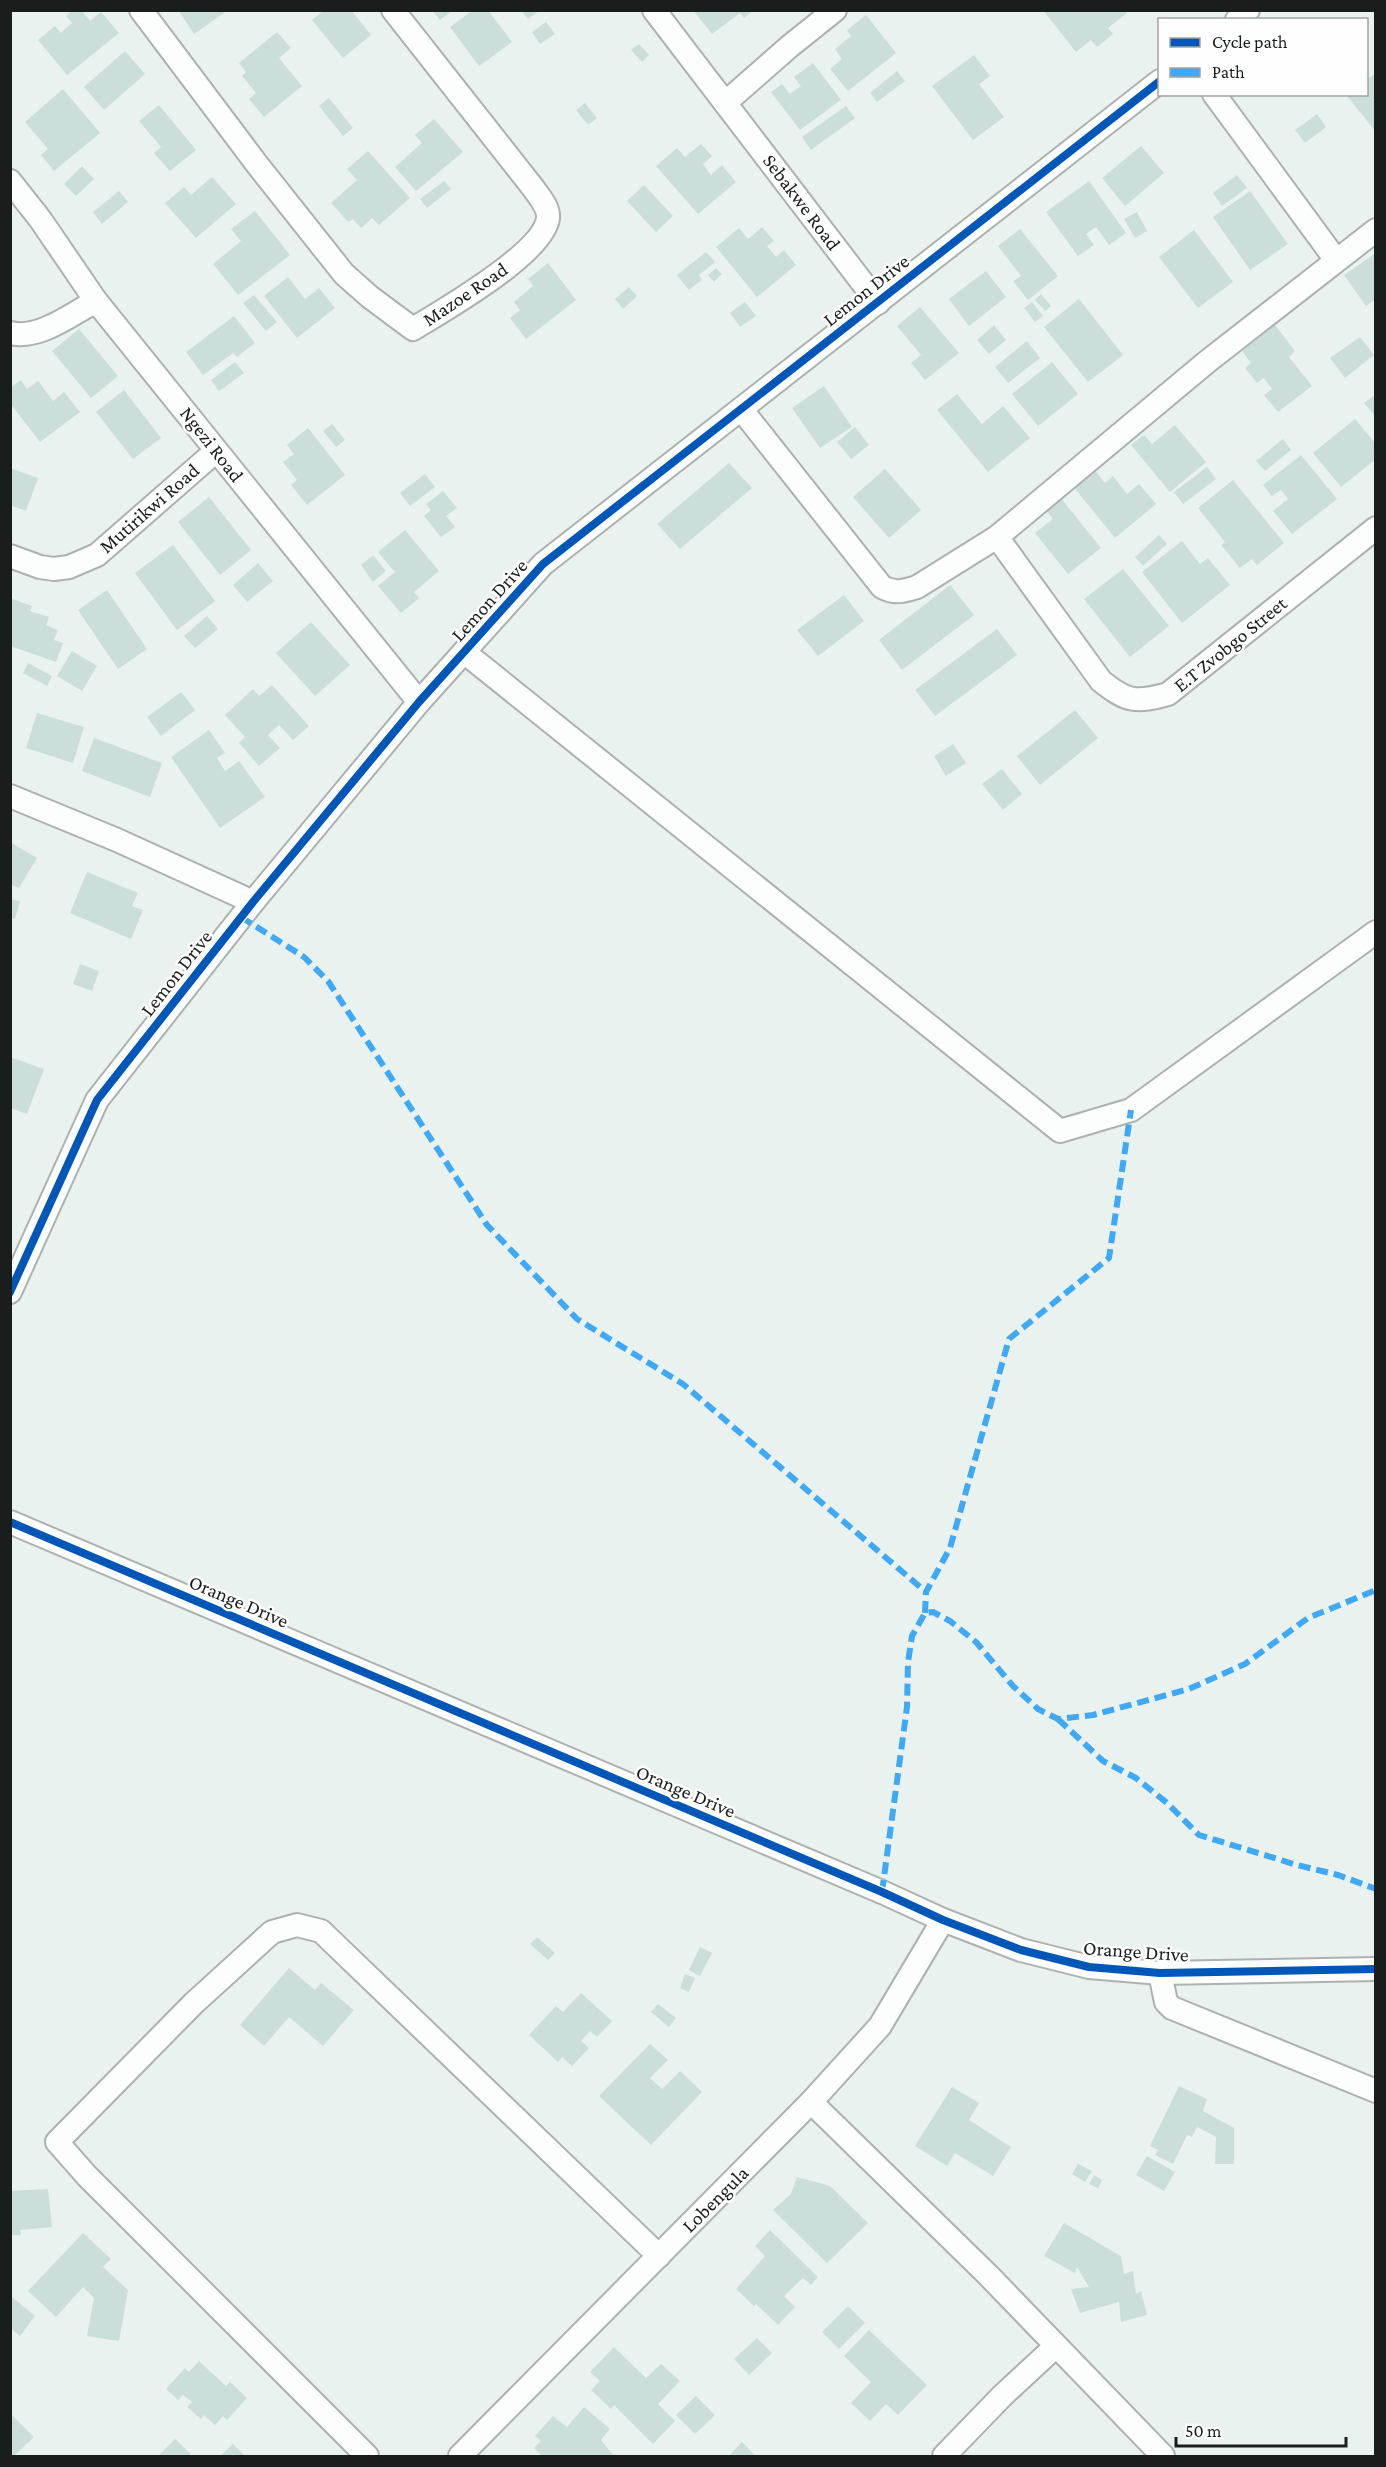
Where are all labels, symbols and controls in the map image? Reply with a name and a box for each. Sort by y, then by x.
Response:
legend [1158,18,1368,96]
text: Cycle path [1212,32,1288,52]
text: Path [1212,62,1245,82]
street label: Sebakwe Road [759,150,846,255]
street label: Lemon Drive [819,250,913,330]
street label: Mazoe Road [418,257,512,330]
street label: Ngezi Road [175,402,248,487]
street label: Mutirikwi Road [95,458,204,557]
street label: Lemon Drive [446,554,532,646]
street label: E.T Zvobgo Street [1169,592,1292,697]
street label: Lemon Drive [136,926,216,1020]
street label: Orange Drive [186,1570,292,1633]
street label: Orange Drive [633,1760,739,1823]
street label: Orange Drive [1082,1936,1190,1967]
street label: Lobengula [677,2161,753,2237]
scale bar [1176,2410,1346,2448]
text: 50 m [1185,2421,1222,2441]

